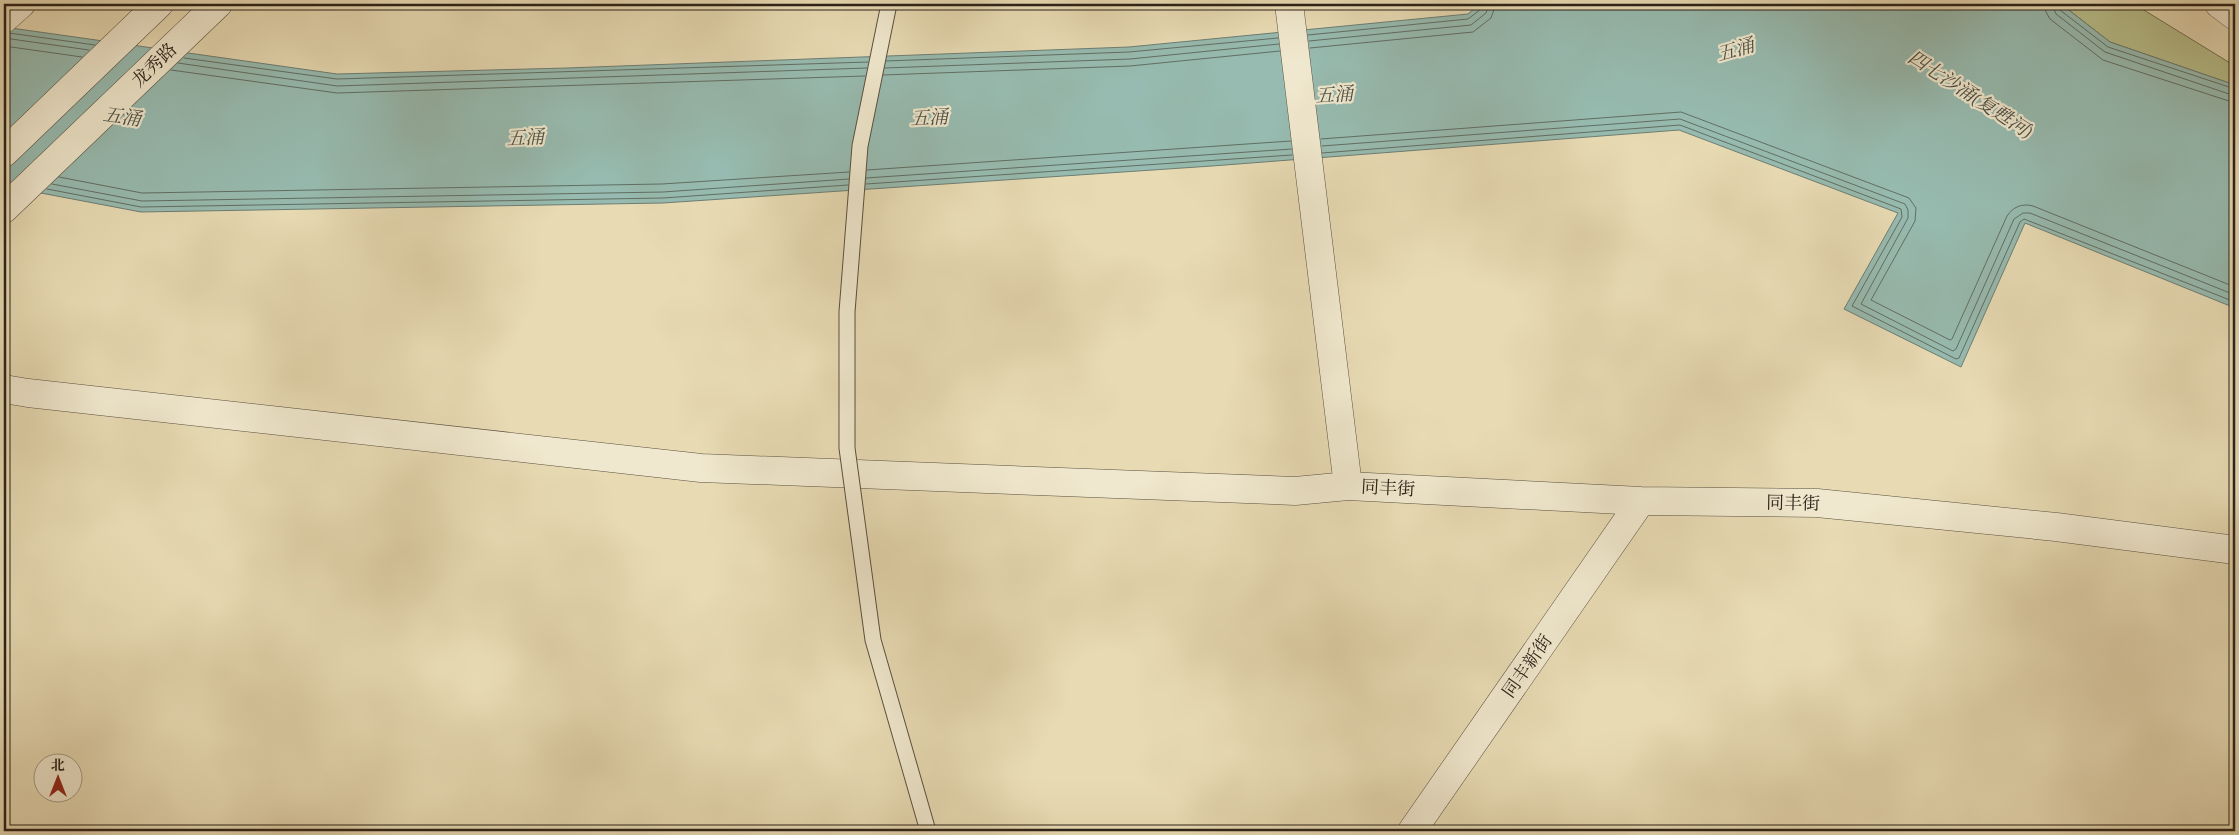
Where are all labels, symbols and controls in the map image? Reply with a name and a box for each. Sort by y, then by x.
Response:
water label: 五涌 [1713,32,1759,68]
street label: 龙秀路 [126,38,182,92]
water label: 四七沙涌(复甦河) [1903,45,2038,145]
water label: 五涌 [1314,81,1356,109]
water label: 五涌 [101,101,144,133]
water label: 五涌 [909,104,951,132]
water label: 五涌 [505,124,547,152]
street label: 同丰街 [1360,475,1416,501]
street label: 同丰街 [1766,491,1820,515]
street label: 同丰新街 [1497,630,1557,702]
north arrow [32,752,82,802]
text: 北 [51,756,65,775]

